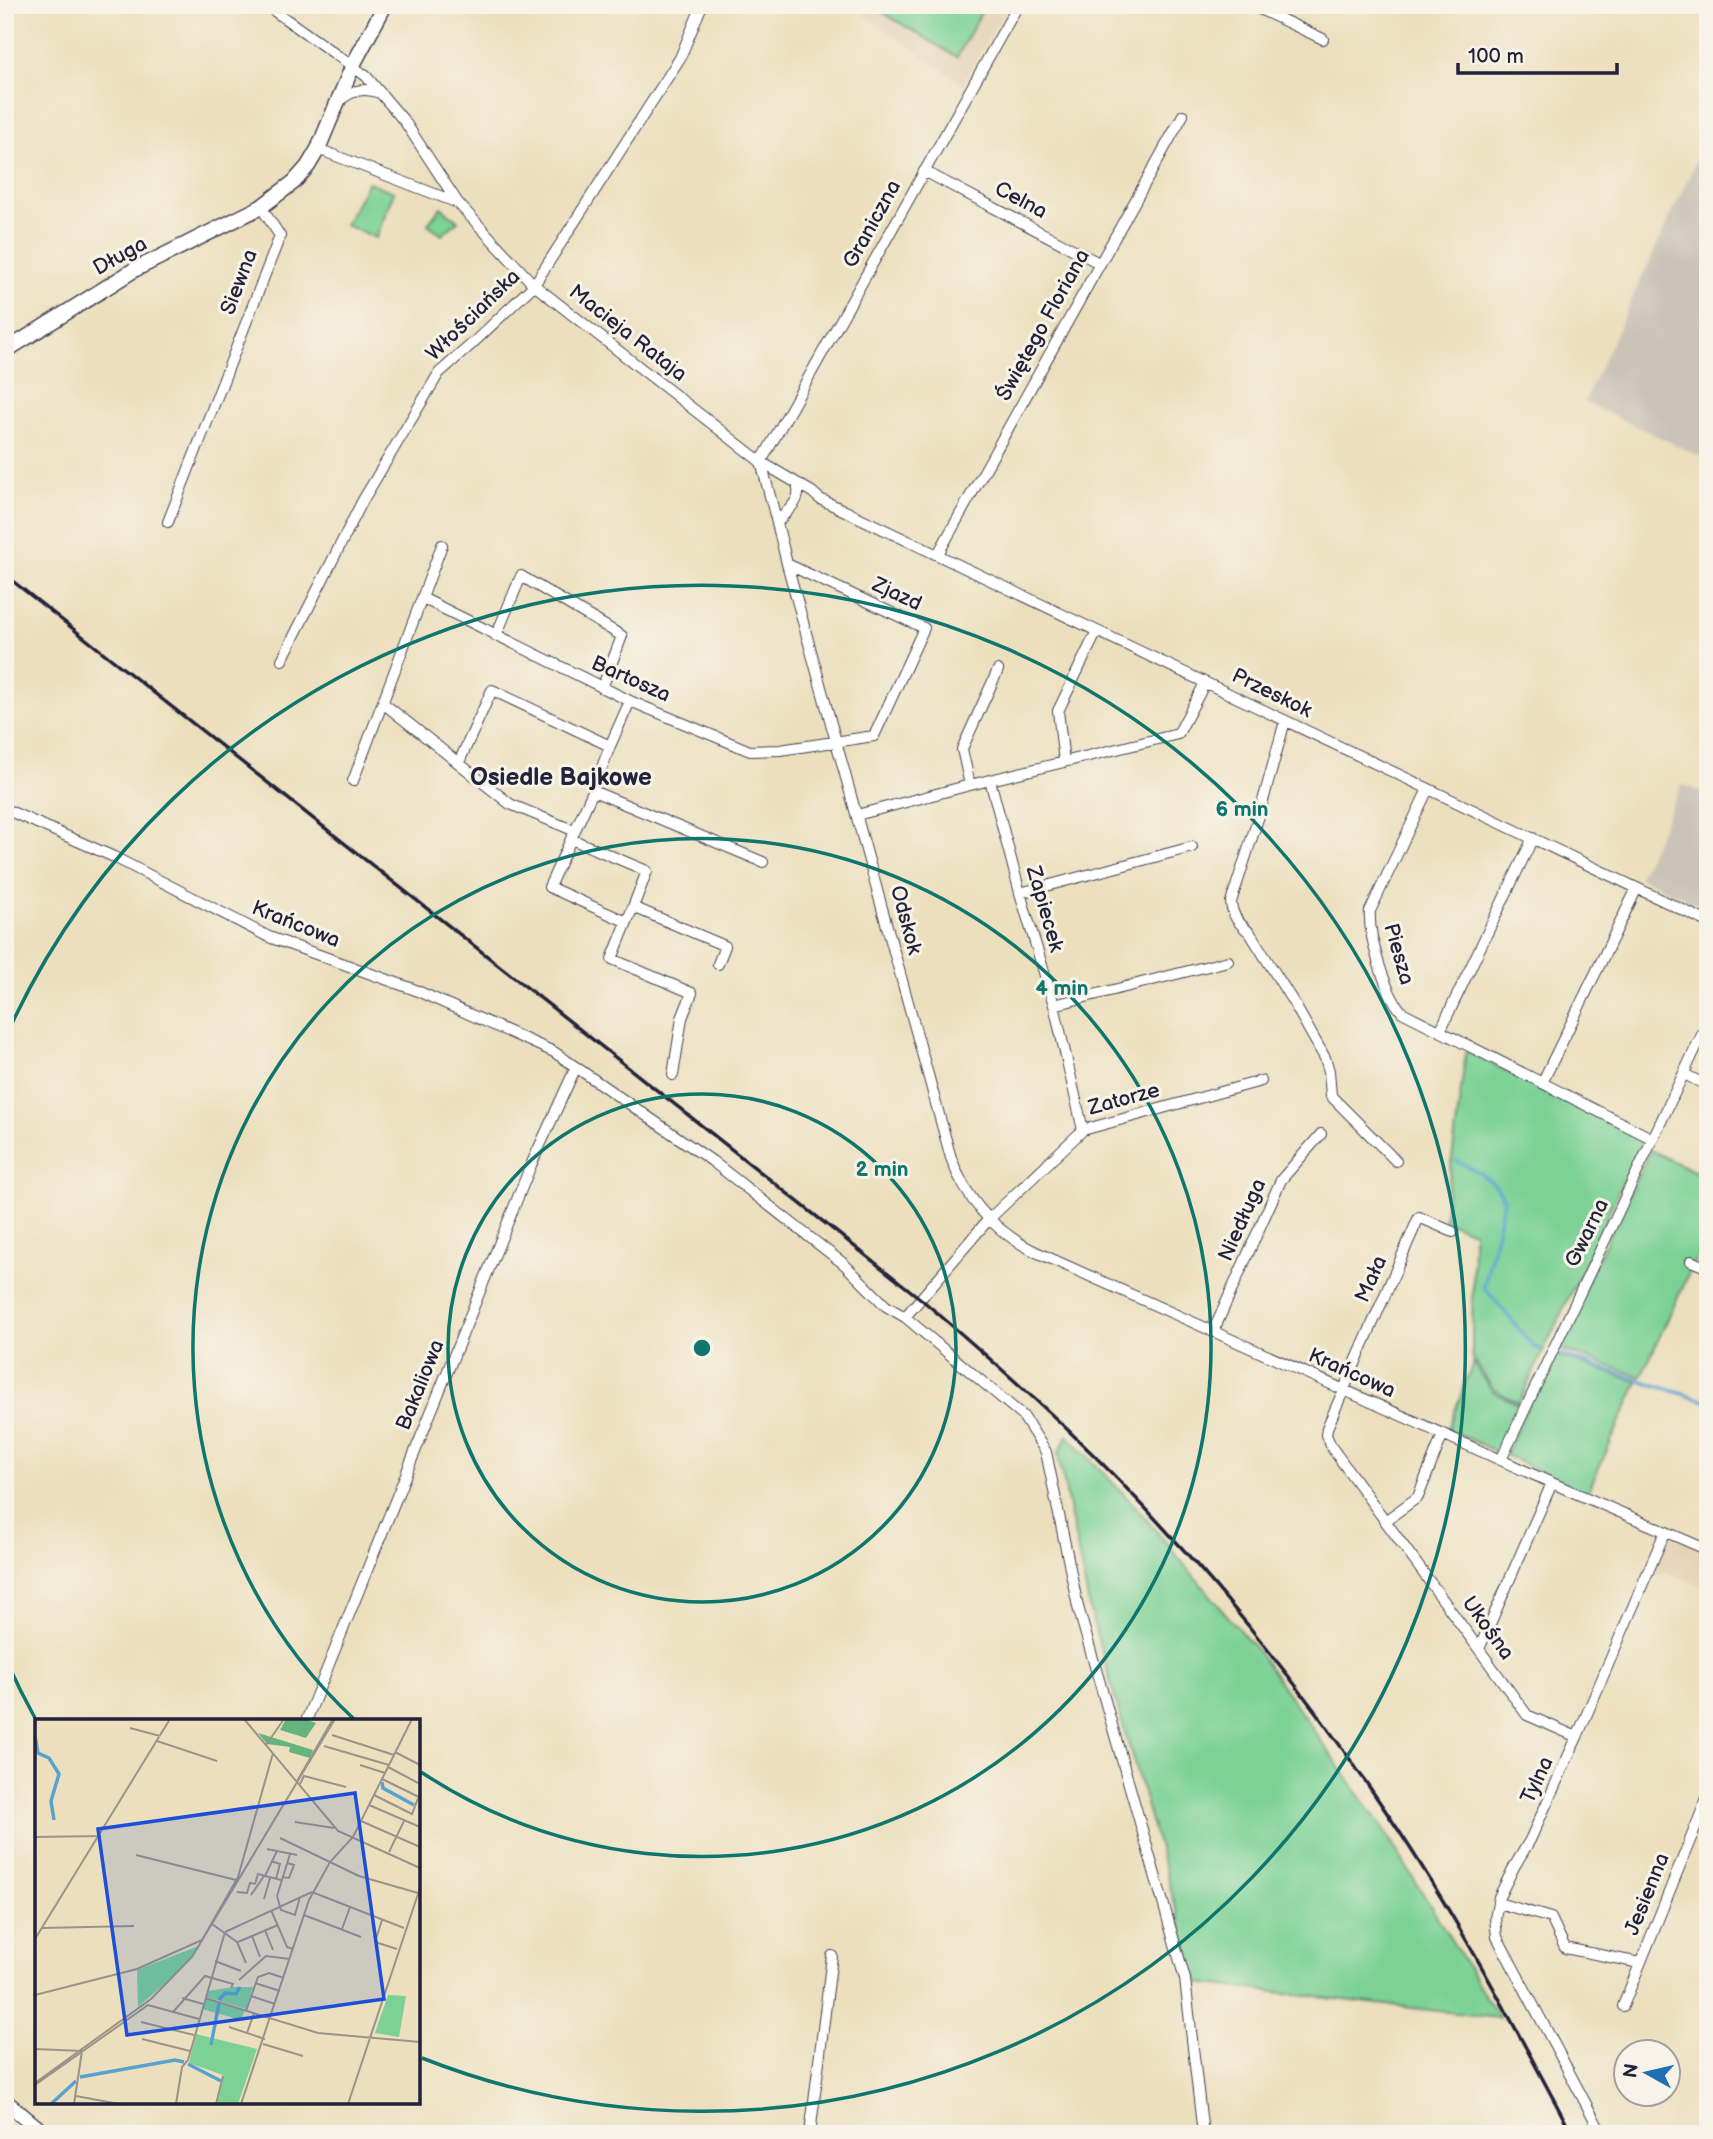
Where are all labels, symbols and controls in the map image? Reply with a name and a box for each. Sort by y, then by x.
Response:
scale bar [1458,32,1617,76]
text: 100 m [1468,44,1524,69]
street label: Graniczna [838,176,906,272]
street label: Celna [990,176,1052,224]
street label: Długa [89,231,151,281]
street label: Świętego Floriana [991,245,1095,405]
street label: Siewna [215,246,263,318]
street label: Włościańska [421,264,525,366]
street label: Macieja Rataja [564,279,692,387]
street label: Zjazd [867,571,926,616]
street label: Bartosza [588,651,674,707]
street label: Przeskok [1228,663,1317,723]
district label: Osiedle Bajkowe [470,763,652,792]
text: 6 min [1215,797,1269,822]
street label: Zapiecek [1021,862,1069,956]
street label: Odskok [885,883,927,958]
street label: Krańcowa [248,895,344,953]
street label: Piesza [1378,920,1420,988]
text: 4 min [1036,976,1088,1001]
street label: Zatorze [1085,1078,1162,1121]
text: 2 min [855,1157,909,1182]
street label: Niedługa [1213,1175,1271,1265]
street label: Gwarna [1560,1195,1614,1271]
street label: Mała [1350,1252,1392,1306]
street label: Bakaliowa [391,1336,449,1434]
centre of rings [690,1336,714,1360]
street label: Krańcowa [1305,1343,1399,1403]
street label: Ukośna [1457,1591,1519,1665]
inset map [35,1719,420,2104]
street label: Tylna [1515,1753,1559,1807]
street label: Jesienna [1619,1849,1675,1939]
north arrow [1612,2038,1682,2108]
text: N [1619,2062,1644,2080]

